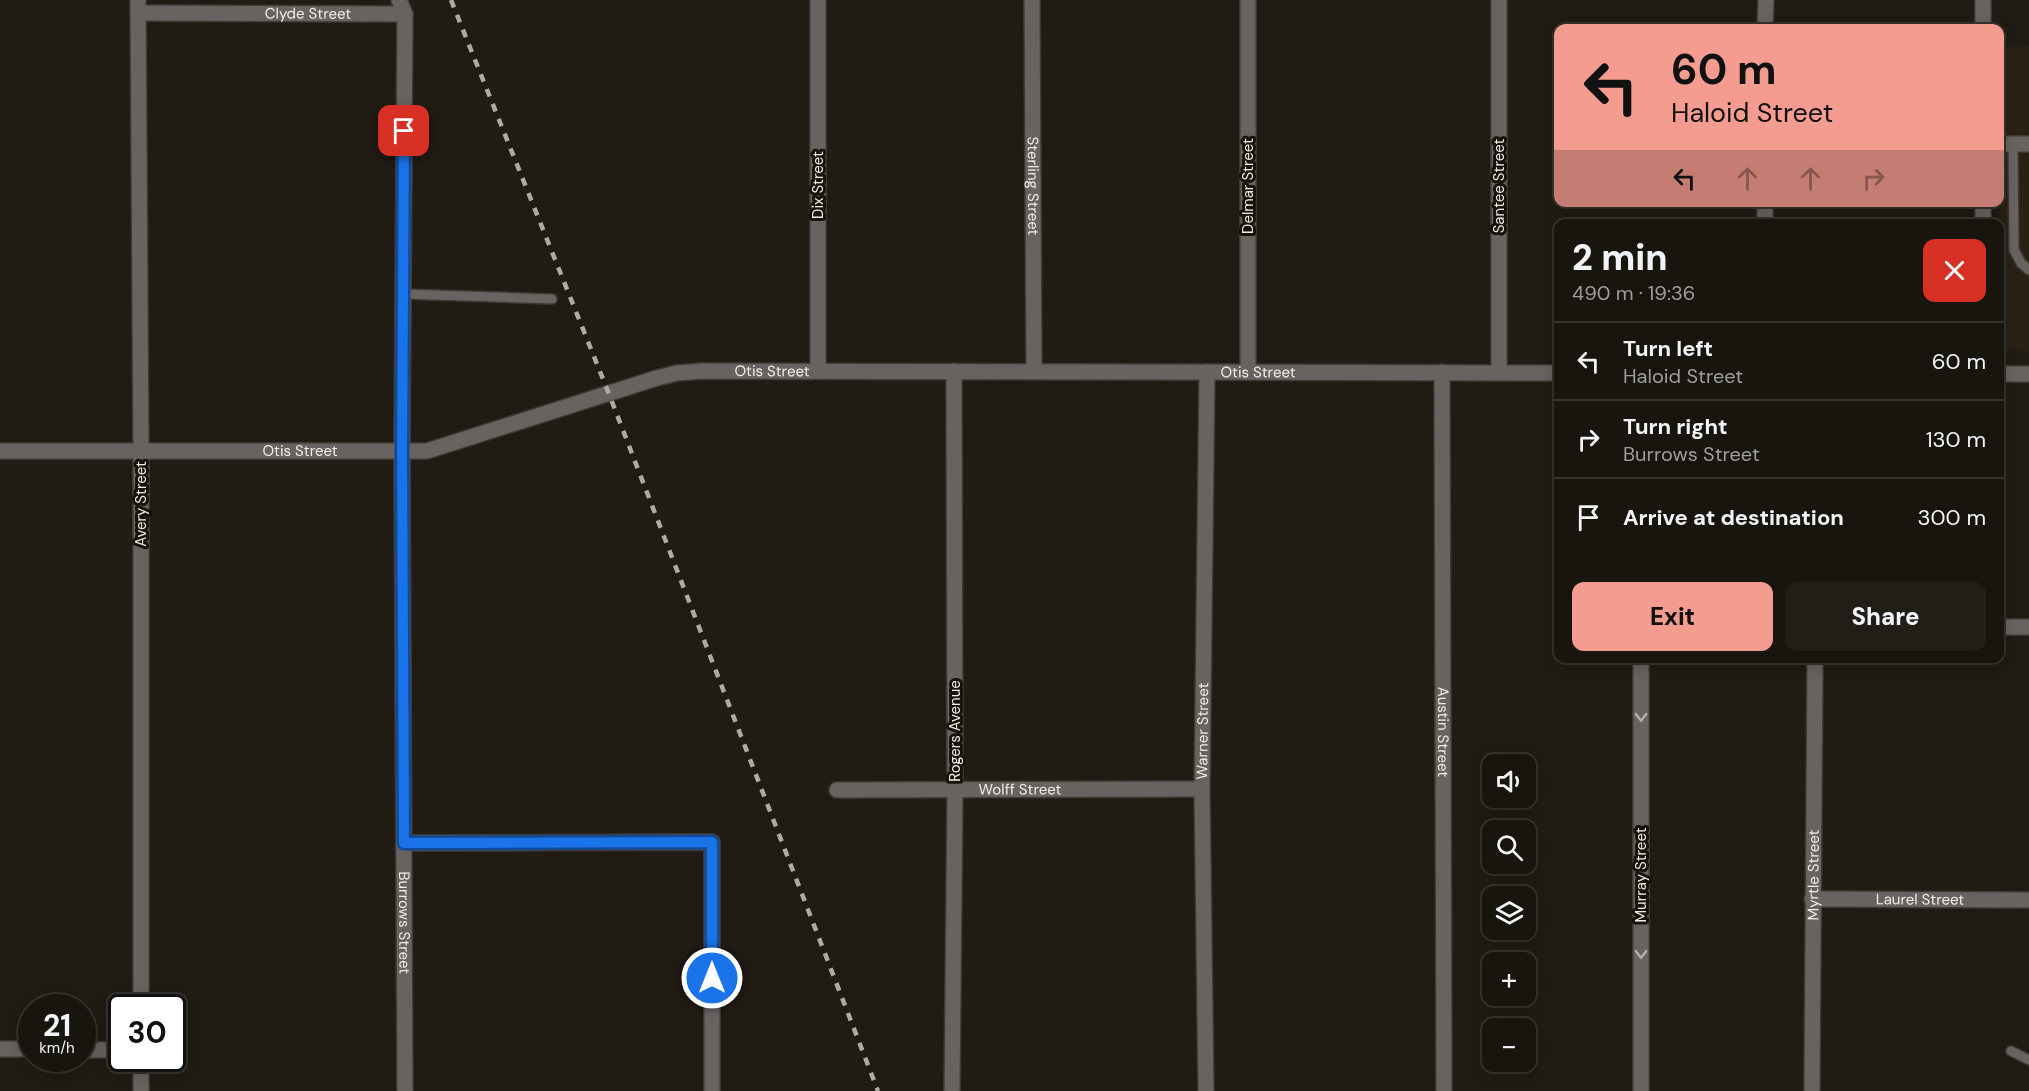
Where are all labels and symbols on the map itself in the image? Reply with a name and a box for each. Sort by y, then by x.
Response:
street label: Clyde Street [265,3,351,24]
pin [378,105,429,156]
street label: Sterling Street [1023,136,1043,236]
street label: Delmar Street [1238,138,1258,234]
street label: Santee Street [1489,139,1509,233]
street label: Dix Street [808,151,828,219]
street label: Otis Street [734,361,810,381]
street label: Otis Street [1220,362,1296,382]
street label: Otis Street [262,441,338,461]
street label: Avery Street [131,461,151,547]
street label: Rogers Avenue [945,680,965,782]
street label: Warner Street [1192,682,1213,780]
street label: Austin Street [1433,687,1453,777]
one-way arrow [1635,712,1647,721]
street label: Wolff Street [979,779,1062,800]
street label: Murray Street [1631,827,1651,923]
street label: Myrtle Street [1803,829,1824,921]
street label: Burrows Street [394,871,414,974]
street label: Laurel Street [1876,889,1964,910]
position arrow [680,946,744,1010]
one-way arrow [1635,949,1647,958]
speed limit sign: 30 [108,994,186,1072]

